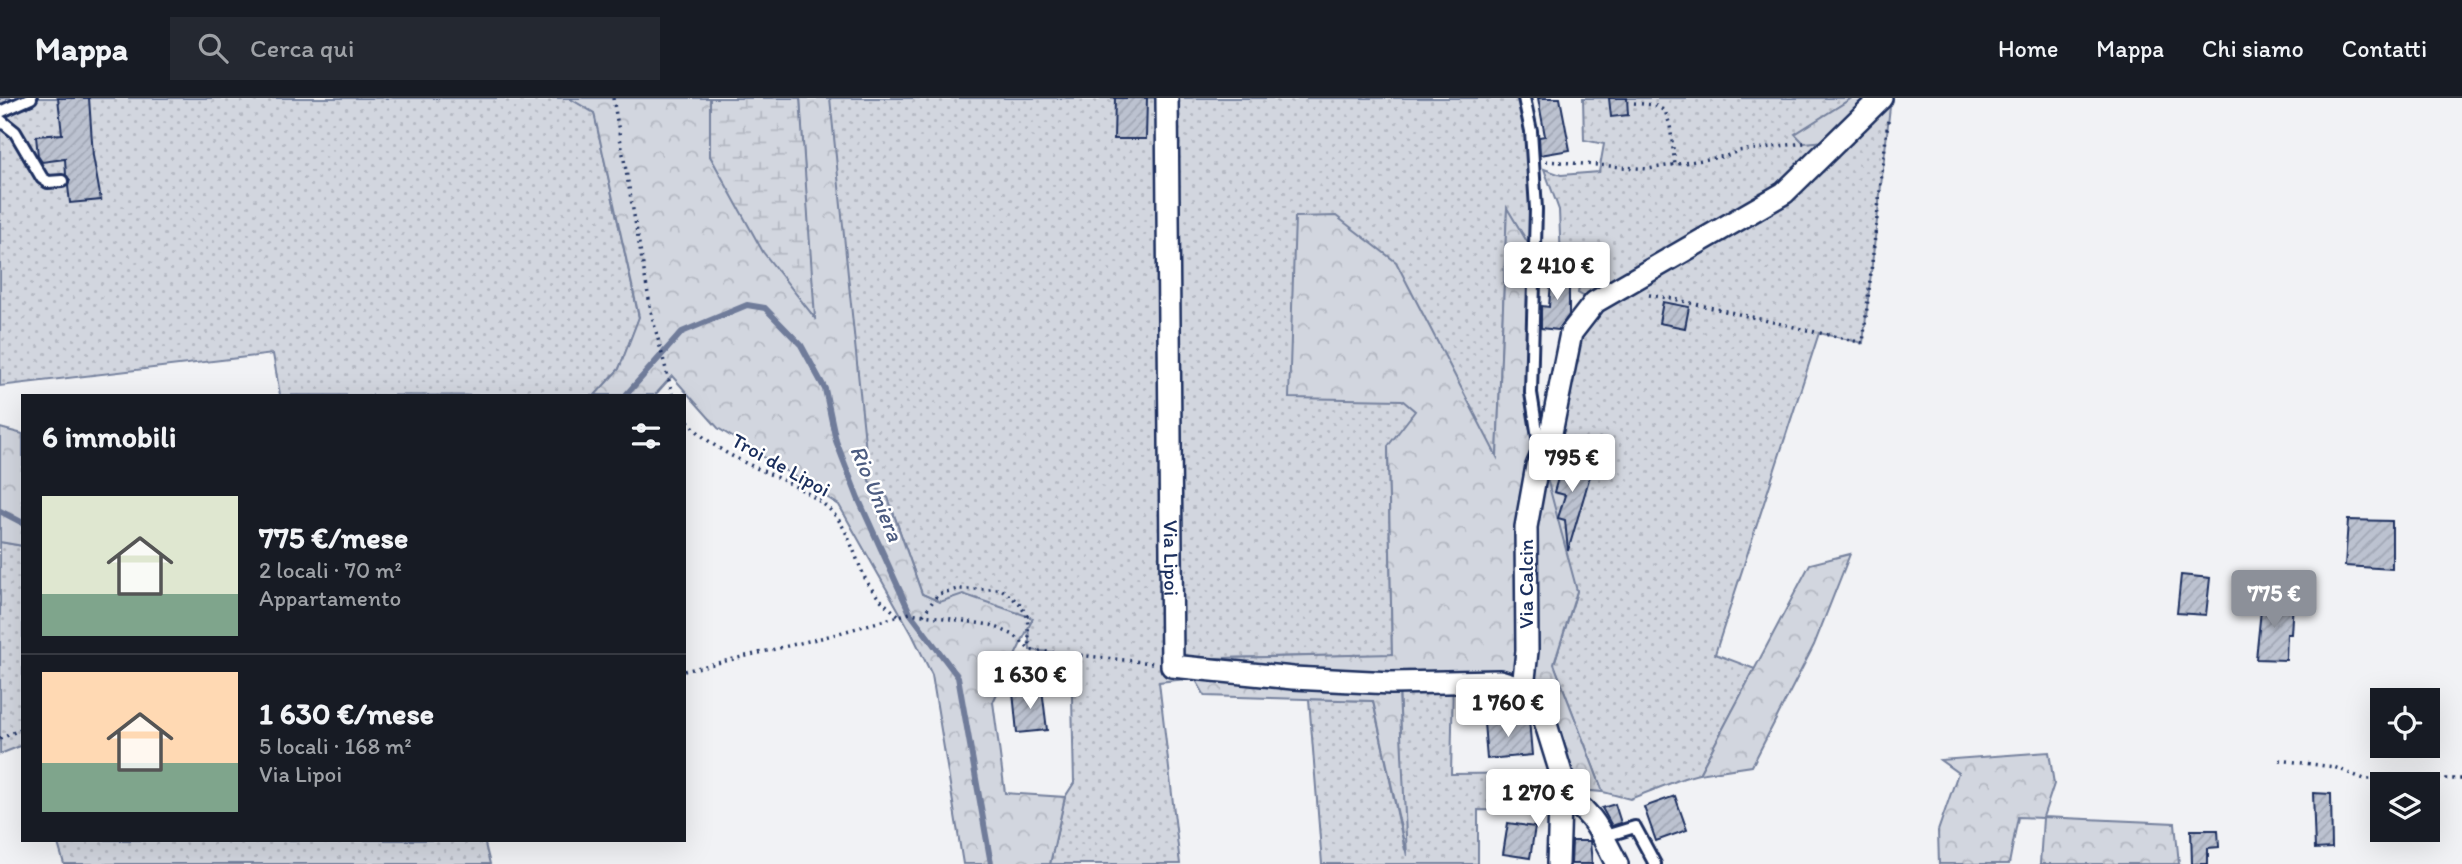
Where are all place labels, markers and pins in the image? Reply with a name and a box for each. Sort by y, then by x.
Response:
pin: 2 410 € [1492,242,1622,302]
pin: 795 € [1523,434,1621,494]
pin: 775 € [2225,570,2323,630]
pin: 1 630 € [965,652,1095,711]
pin: 1 760 € [1443,680,1573,739]
pin: 1 270 € [1473,770,1603,829]

